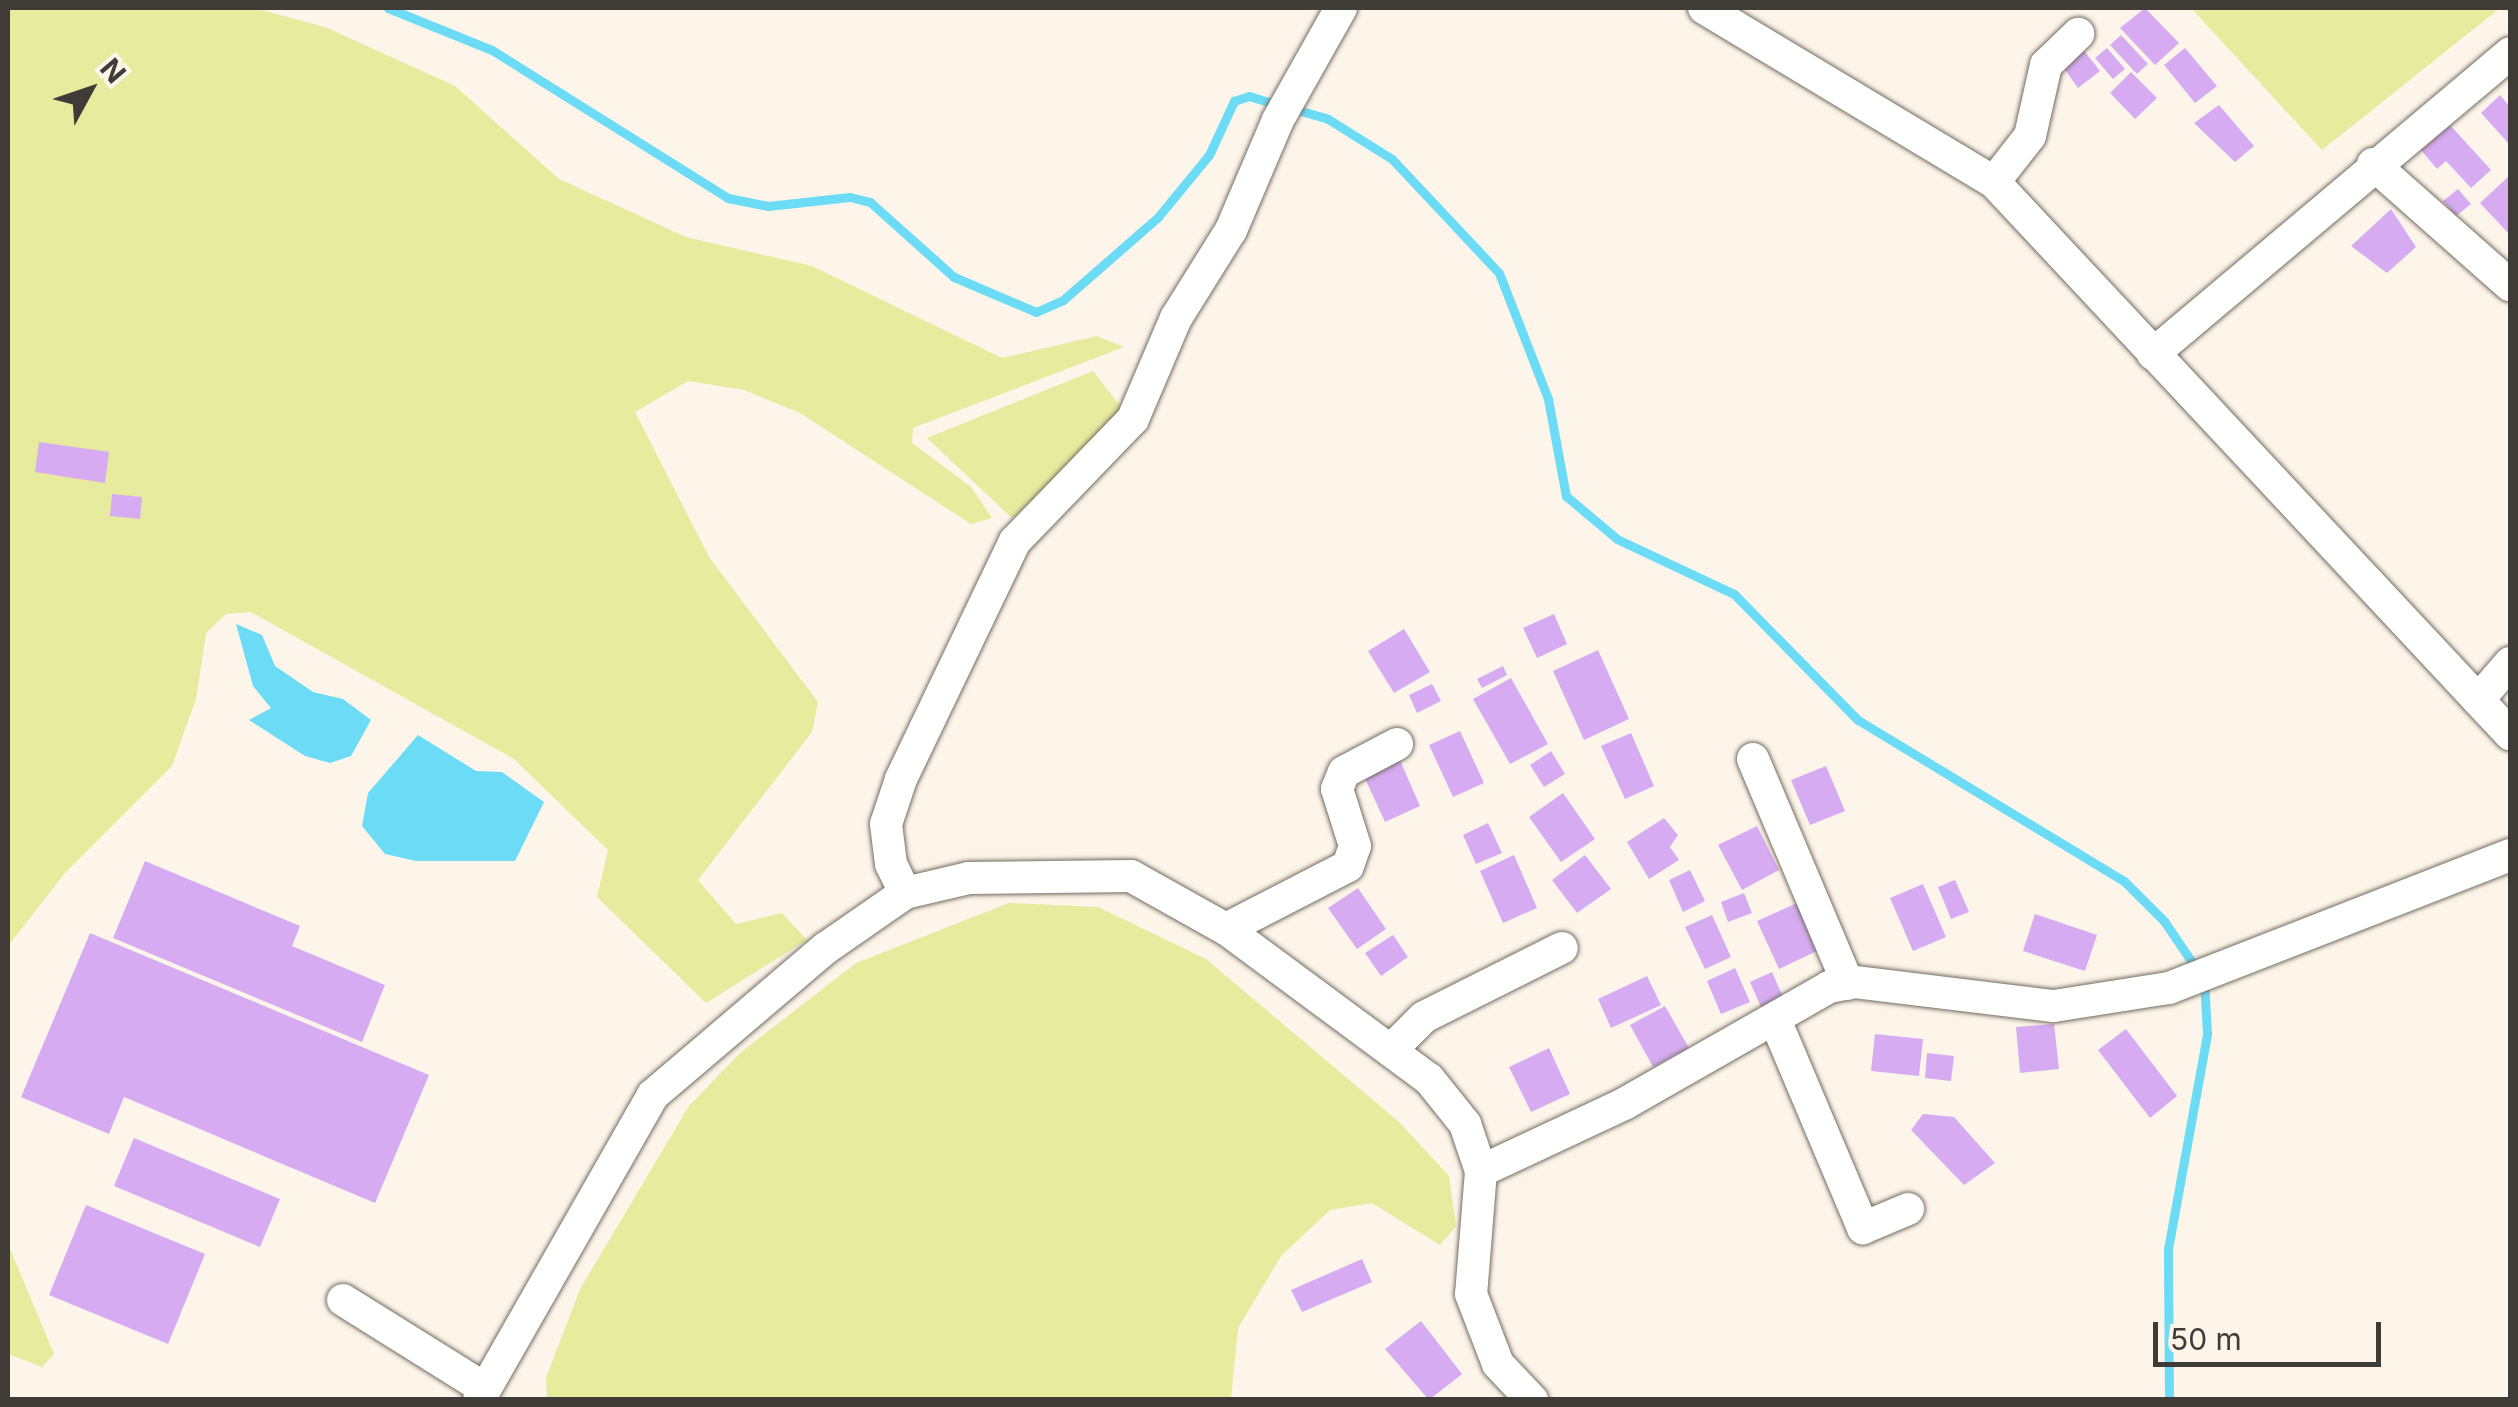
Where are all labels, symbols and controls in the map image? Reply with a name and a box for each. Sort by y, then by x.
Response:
north arrow [40,40,140,140]
text: N [93,52,133,90]
scale bar [2158,1302,2386,1364]
text: 50 m [2170,1321,2242,1357]

